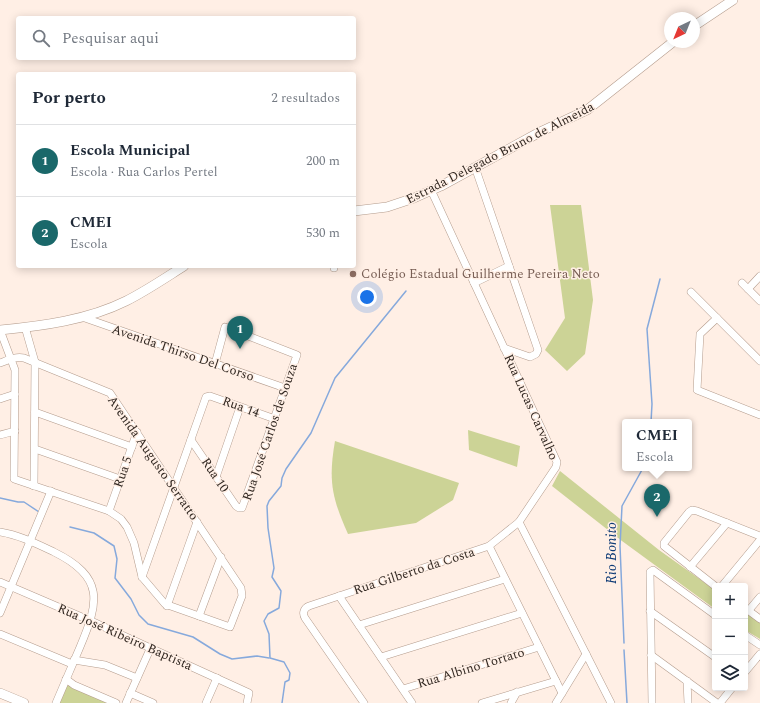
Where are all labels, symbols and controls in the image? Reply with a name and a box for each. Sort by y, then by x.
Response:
north arrow [664,12,700,48]
search box [16,16,356,60]
icon: search [30,27,52,49]
text: Pesquisar aqui [62,27,159,50]
text: Por perto [32,85,106,111]
text: 2 resultados [271,88,340,108]
street label: Estrada Delegado Bruno de Almeida [402,96,598,209]
text: Escola Municipal [70,139,190,162]
text: 1 [41,151,49,171]
text: 200 m [306,151,340,171]
text: Escola · Rua Carlos Pertel [70,162,218,182]
text: CMEI [70,211,112,234]
text: 2 [41,223,49,243]
text: 530 m [306,223,340,243]
text: Escola [70,234,108,254]
place label: Colégio Estadual Guilherme Pereira Neto [361,264,600,284]
marker: Colégio Estadual Guilherme Pereira Neto [348,269,358,279]
your location [357,287,377,307]
pin: 1 [227,316,253,349]
street label: Avenida Thirso Del Corso [109,319,257,387]
street label: Rua Lucas Carvalho [499,351,563,463]
street label: Rua José Carlos de Souza [237,360,303,503]
street label: Rua 14 [219,391,263,423]
street label: Avenida Augusto Serratto [102,392,204,524]
popup [622,419,692,471]
text: CMEI [636,424,678,447]
text: Escola [636,447,674,467]
street label: Rua 10 [196,453,234,497]
street label: Rua 5 [108,454,138,490]
pin: 2 [644,484,670,517]
water label: Rio Bonito [601,522,622,584]
street label: Rua Gilberto da Costa [351,542,478,600]
map controls [712,583,748,691]
button: + [712,583,748,619]
street label: Rua José Ribeiro Baptista [54,598,196,676]
button: − [712,619,748,655]
street label: Rua Albino Tortato [415,642,527,694]
button: layers [712,655,748,691]

